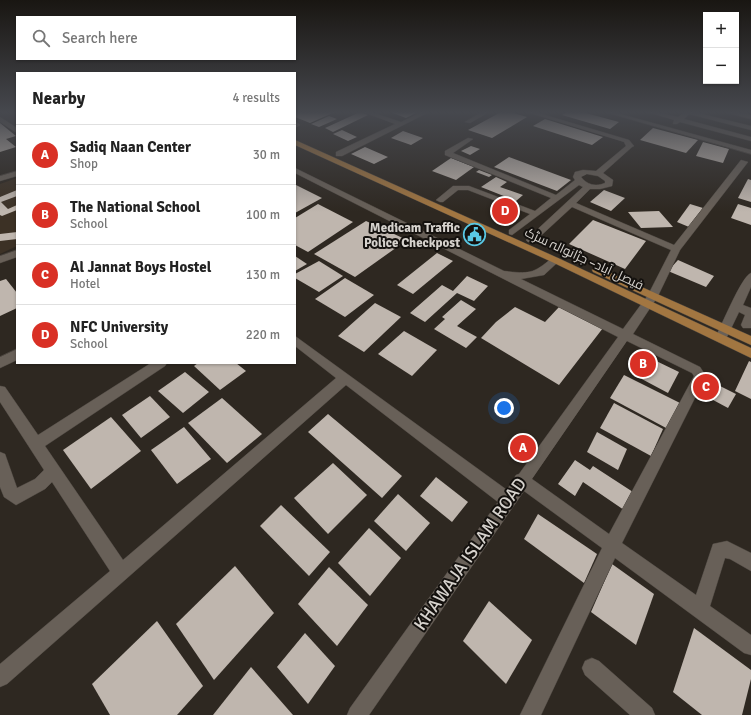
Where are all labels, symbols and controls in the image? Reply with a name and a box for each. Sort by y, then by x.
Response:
map controls [703,12,739,84]
button: + [703,12,739,48]
search box [16,16,296,60]
icon: search [30,27,52,49]
text: Search here [62,29,138,47]
button: − [703,48,739,84]
text: Nearby [32,88,85,109]
text: 4 results [232,90,280,106]
text: Sadiq Naan Center [70,138,191,156]
text: A [41,147,49,163]
text: 30 m [253,147,280,163]
text: Shop [70,156,98,172]
pin: D [492,196,518,226]
text: The National School [70,198,200,216]
text: B [41,207,49,223]
text: 100 m [246,207,280,223]
text: School [70,216,108,232]
place label: Medicam Traffic Police Checkpost [364,220,460,251]
public building icon: Medicam Traffic Police Checkpost [462,222,488,248]
street label: فیصل آباد– جڑانوالہ سڑک [522,224,646,294]
text: Al Jannat Boys Hostel [70,258,212,276]
text: C [41,267,49,283]
text: 130 m [246,267,280,283]
text: Hotel [70,276,100,292]
text: NFC University [70,318,168,336]
text: D [41,327,49,343]
text: 220 m [246,327,280,343]
text: School [70,336,108,352]
pin: B [630,349,656,379]
pin: C [693,372,719,402]
your location [494,398,514,418]
pin: A [510,433,536,463]
street label: KHAWAJA ISLAM ROAD [409,474,531,634]

